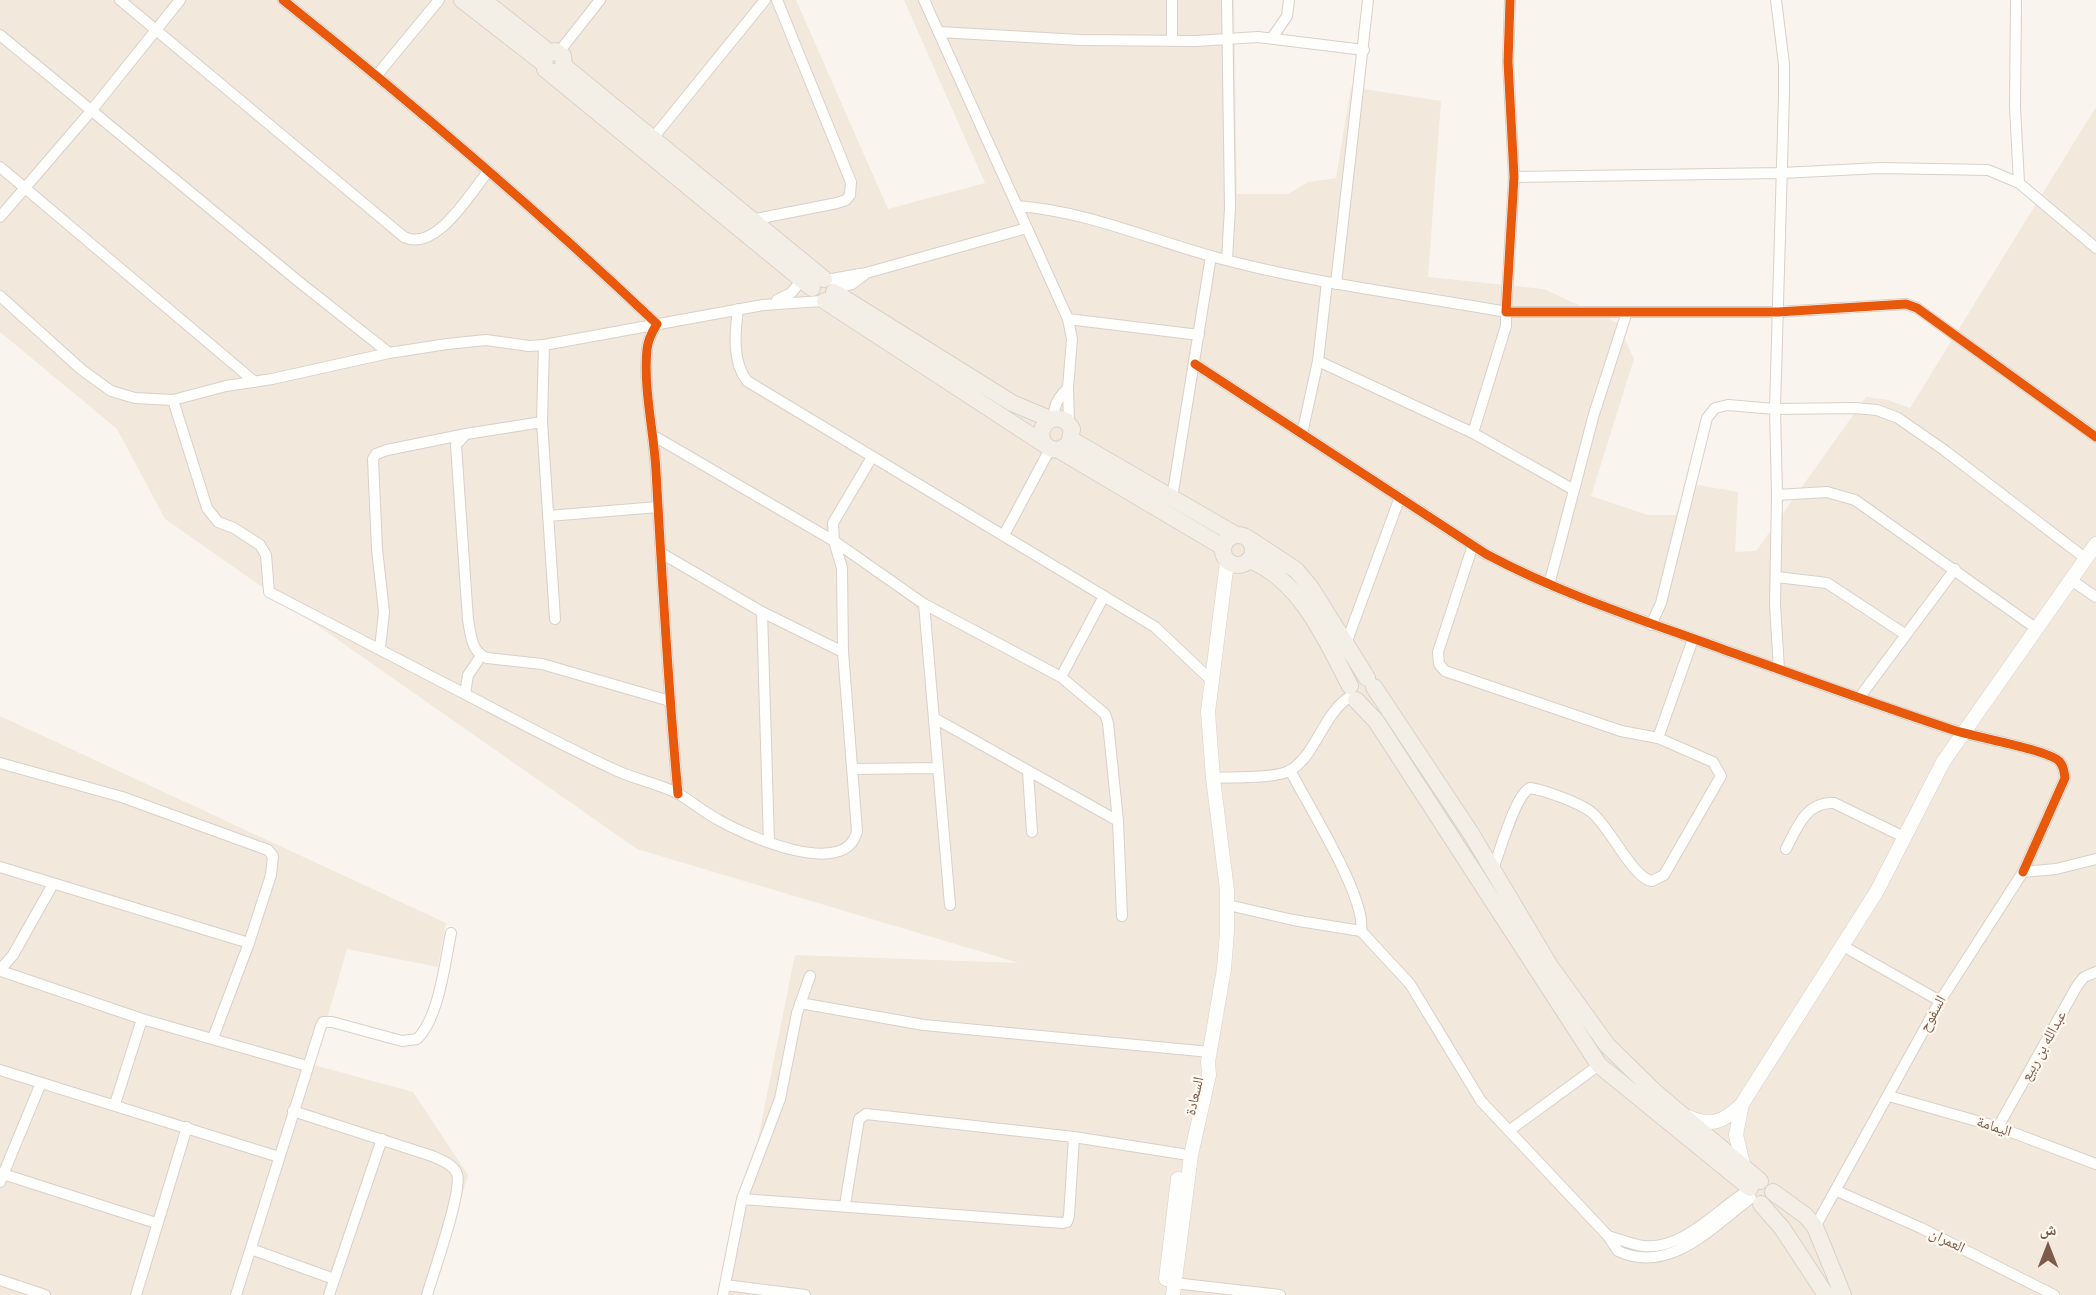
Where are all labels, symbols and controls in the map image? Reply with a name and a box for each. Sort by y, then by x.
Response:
street label: السفوح [1916,993,1950,1035]
street label: عبدالله بن ربيع [2017,1008,2071,1084]
street label: السعادة [1182,1075,1208,1117]
street label: اليمامة [1974,1113,2014,1141]
north arrow [2018,1217,2078,1277]
text: ش [2040,1218,2056,1240]
street label: العمران [1926,1225,1968,1257]

